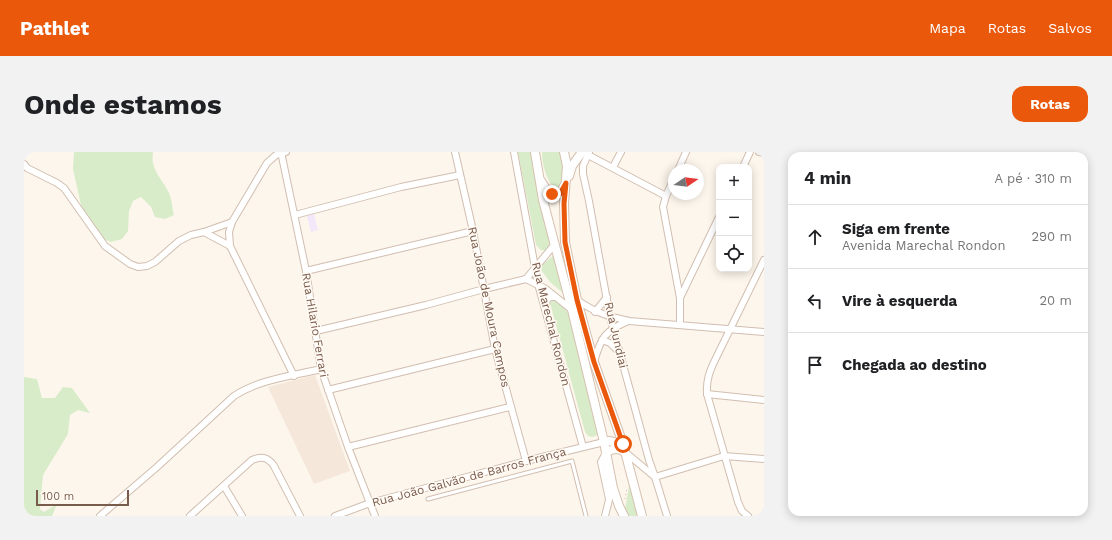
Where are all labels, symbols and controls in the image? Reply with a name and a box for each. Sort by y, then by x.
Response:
text: Pathlet [20,17,89,40]
text: Mapa [929,20,966,36]
text: Rotas [988,20,1026,36]
text: Salvos [1048,20,1092,36]
button: Rotas [1012,86,1088,122]
text: Onde estamos [24,88,222,121]
north arrow [668,164,704,200]
map controls [716,164,752,272]
button: + [716,164,752,200]
text: 4 min [804,168,851,188]
text: A pé · 310 m [994,171,1072,186]
route end [543,185,561,203]
button: − [716,200,752,236]
text: Siga em frente [842,220,950,238]
street label: Rua João de Moura Campos [465,225,513,389]
icon: ahead [804,226,826,248]
text: 290 m [1031,229,1072,244]
button: locate [716,236,752,272]
text: Avenida Marechal Rondon [842,238,1005,253]
street label: Rua Marechal Rondon [529,261,573,387]
street label: Rua Hilario Ferrari [299,272,331,378]
icon: left [804,290,826,312]
text: Vire à esquerda [842,292,957,310]
text: 20 m [1040,293,1072,308]
street label: Rua Jundiai [602,300,630,370]
icon: arrive [804,354,826,376]
text: Chegada ao destino [842,356,987,374]
route start [614,435,632,453]
street label: Rua João Galvão de Barros França [370,444,568,510]
scale bar [36,488,129,507]
text: 100 m [42,490,74,503]

